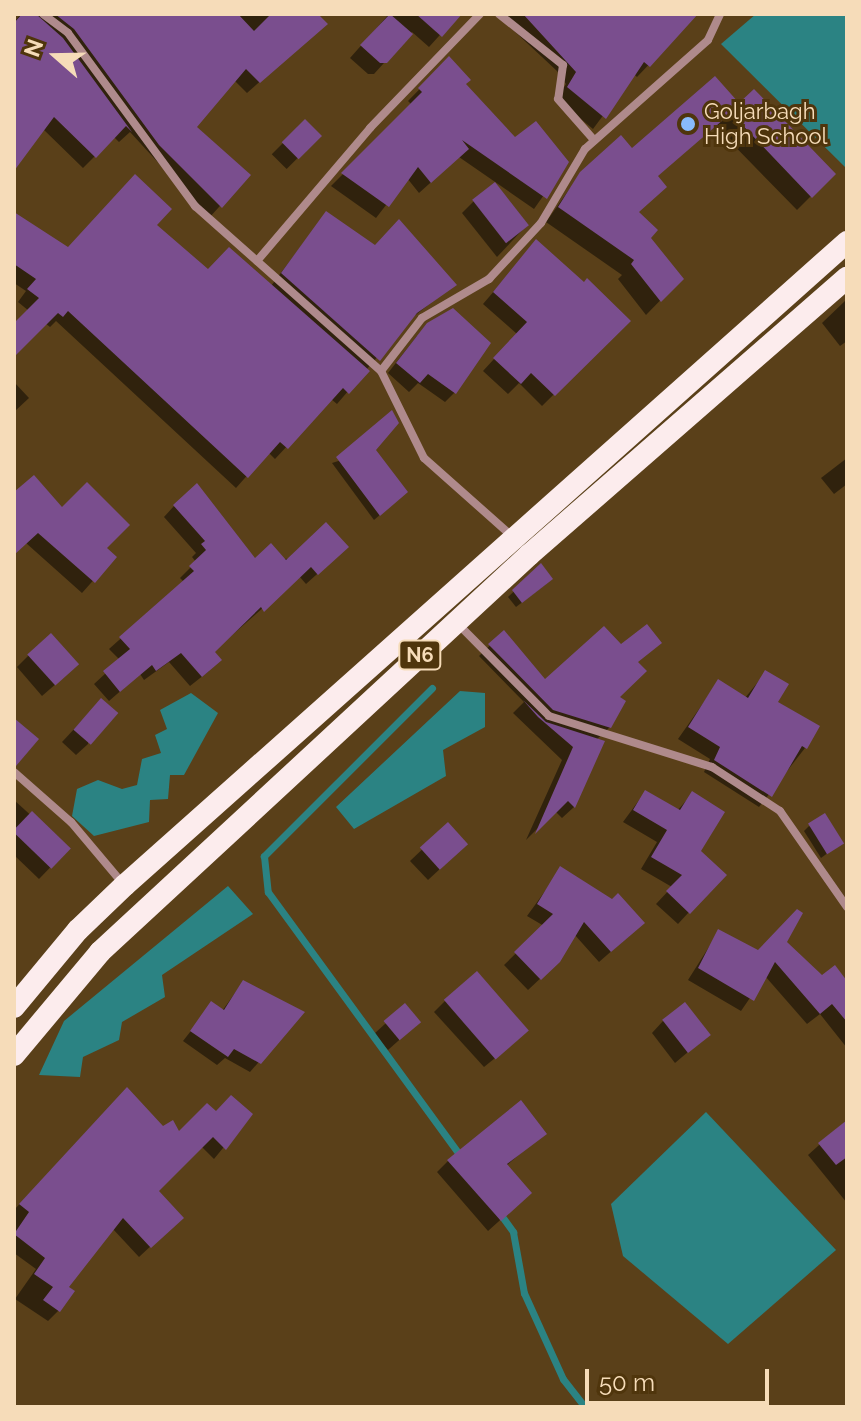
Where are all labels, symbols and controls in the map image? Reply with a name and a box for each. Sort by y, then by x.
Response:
north arrow [16,16,96,96]
text: N [18,35,49,60]
place label: Goljarbagh High School [704,98,827,150]
marker: Goljarbagh High School [679,115,697,133]
road number: N6 [398,639,442,671]
scale bar [589,1353,773,1403]
text: 50 m [599,1368,655,1397]

